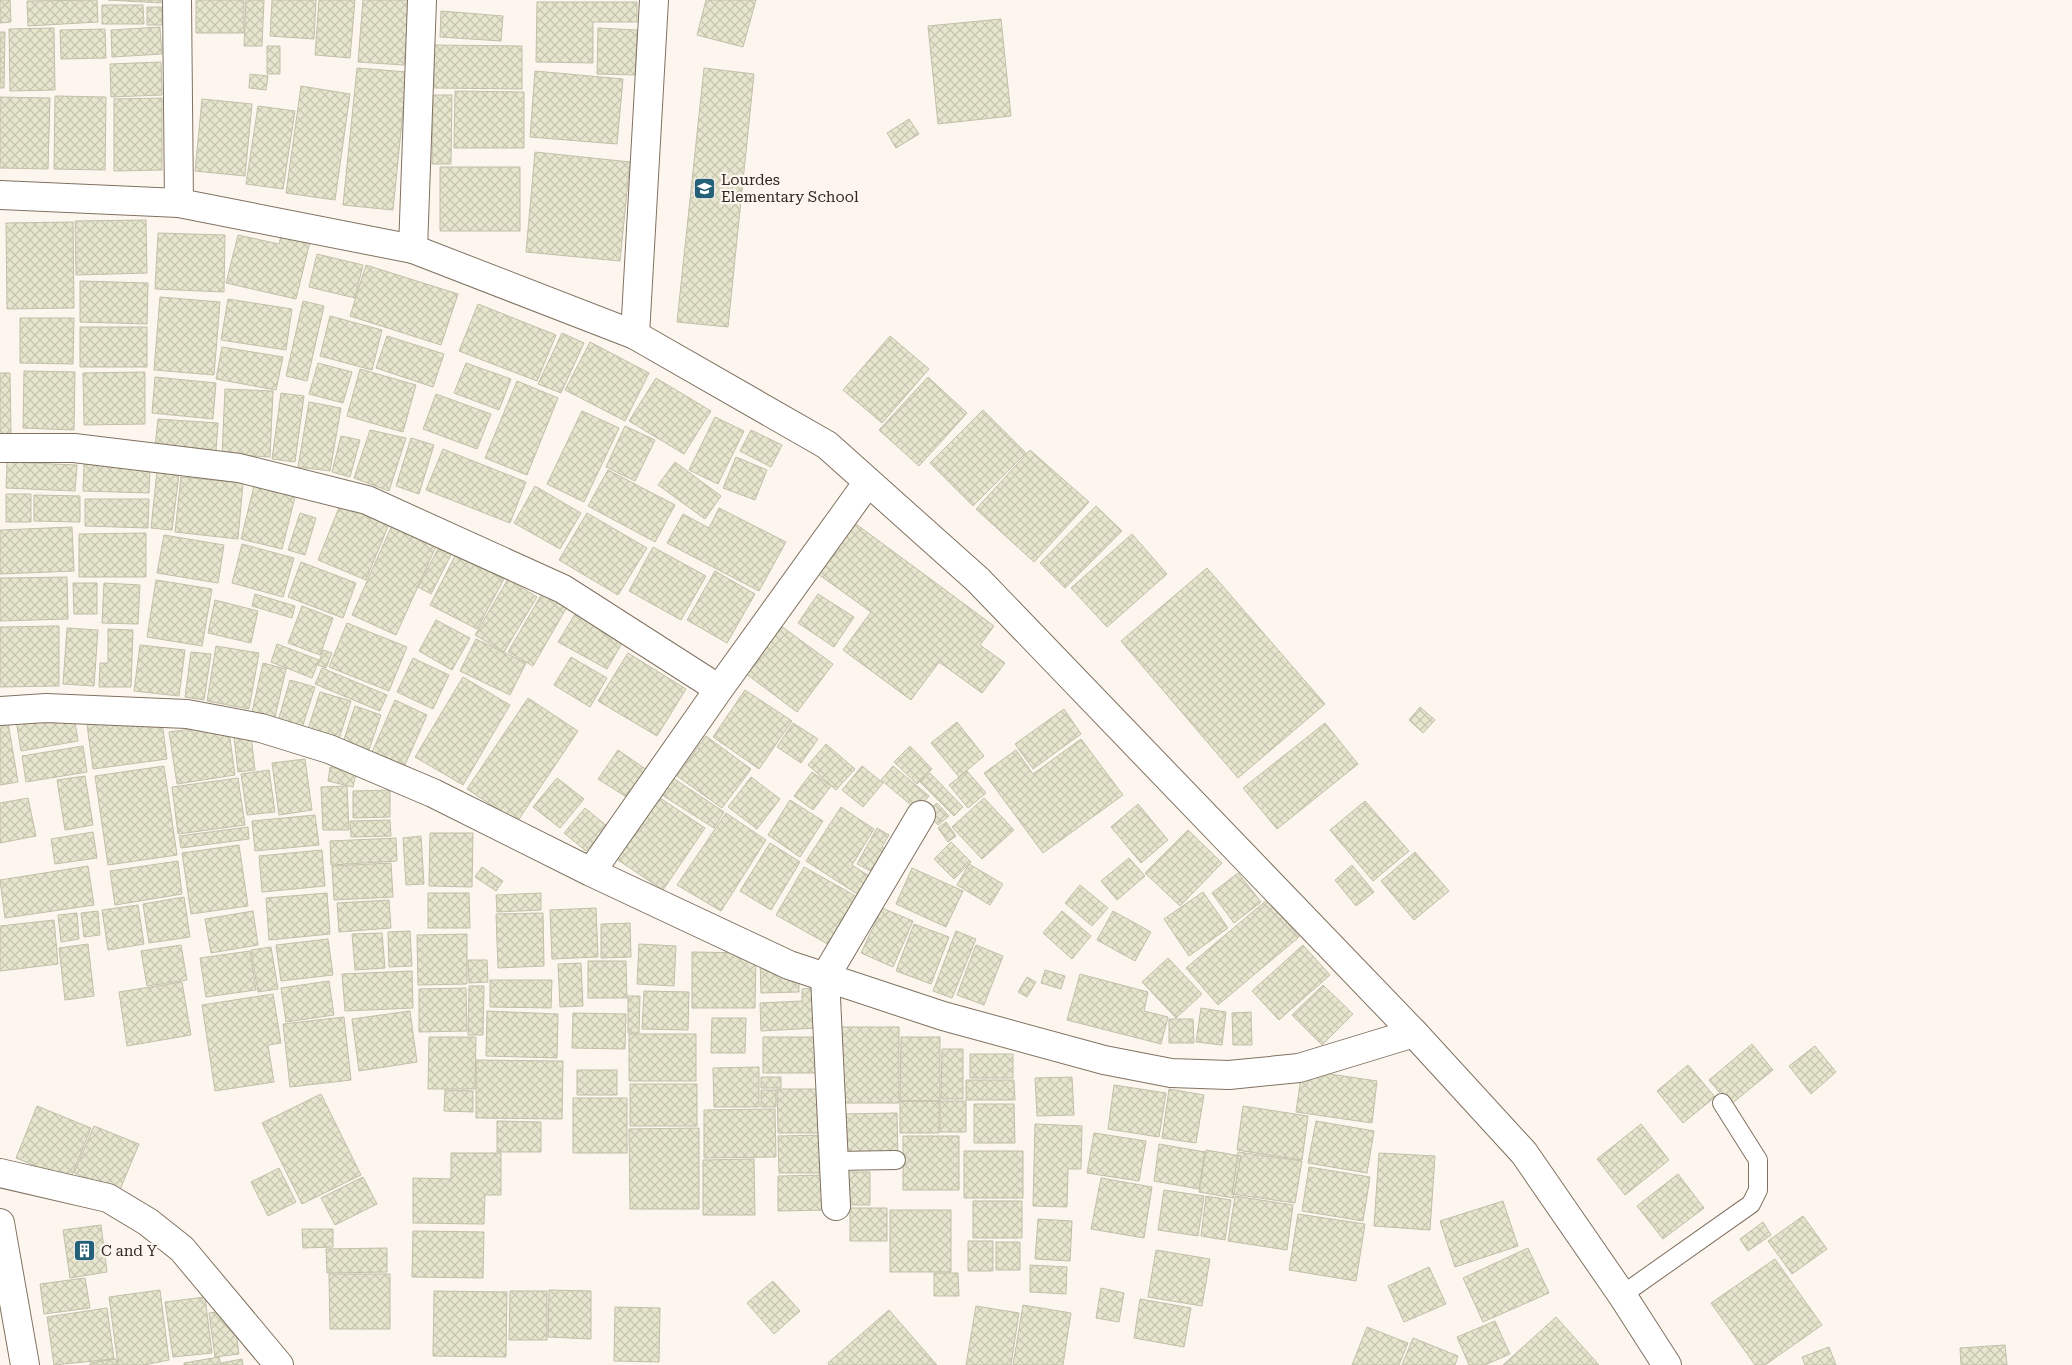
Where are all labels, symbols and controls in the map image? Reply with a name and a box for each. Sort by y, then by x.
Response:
place label: Lourdes Elementary School [721,171,859,206]
school or university icon: Lourdes Elementary School [693,177,717,201]
building icon: C and Y [73,1239,97,1263]
place label: C and Y [101,1242,158,1260]

